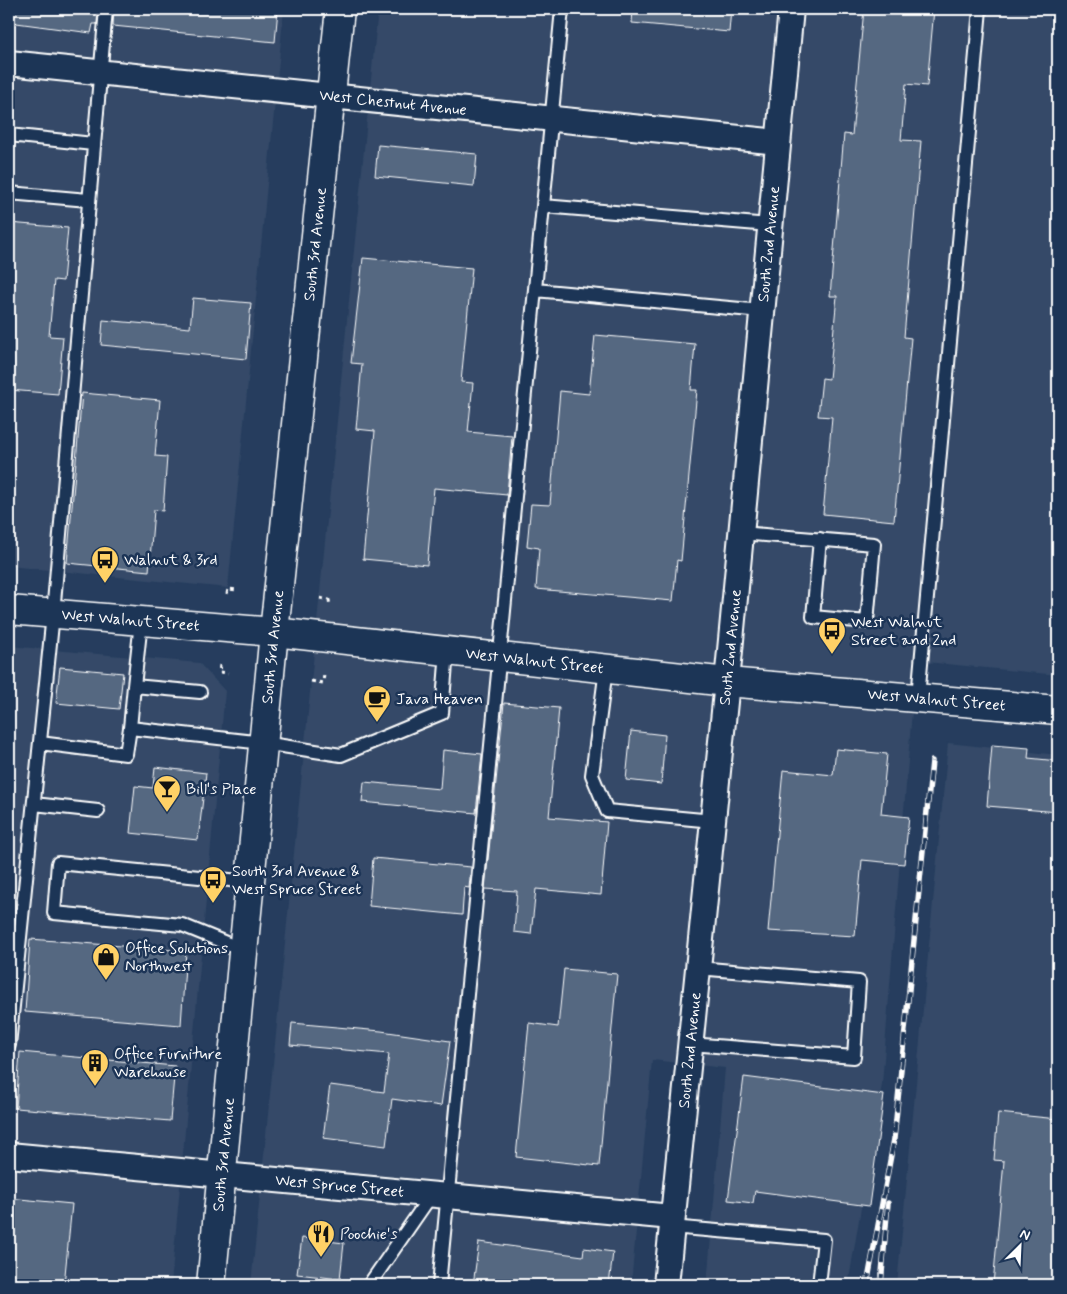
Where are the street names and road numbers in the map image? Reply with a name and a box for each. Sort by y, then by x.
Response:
street label: West Chestnut Avenue [318,84,468,120]
street label: South 2nd Avenue [753,185,785,303]
street label: South 3rd Avenue [299,186,332,302]
street label: South 2nd Avenue [714,588,746,706]
street label: South 3rd Avenue [257,589,289,705]
street label: West Walnut Street [61,604,201,636]
street label: West Walnut Street [464,643,605,679]
street label: West Walnut Street [867,683,1007,716]
street label: South 2nd Avenue [673,991,706,1109]
street label: South 3rd Avenue [208,1097,240,1213]
street label: West Spruce Street [274,1169,405,1202]

